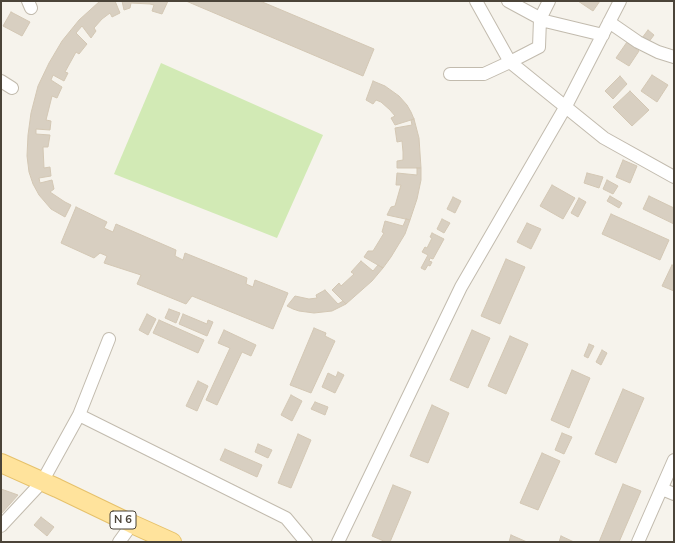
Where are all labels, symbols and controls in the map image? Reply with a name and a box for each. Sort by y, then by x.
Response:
road number: N 6 [110,511,136,529]

